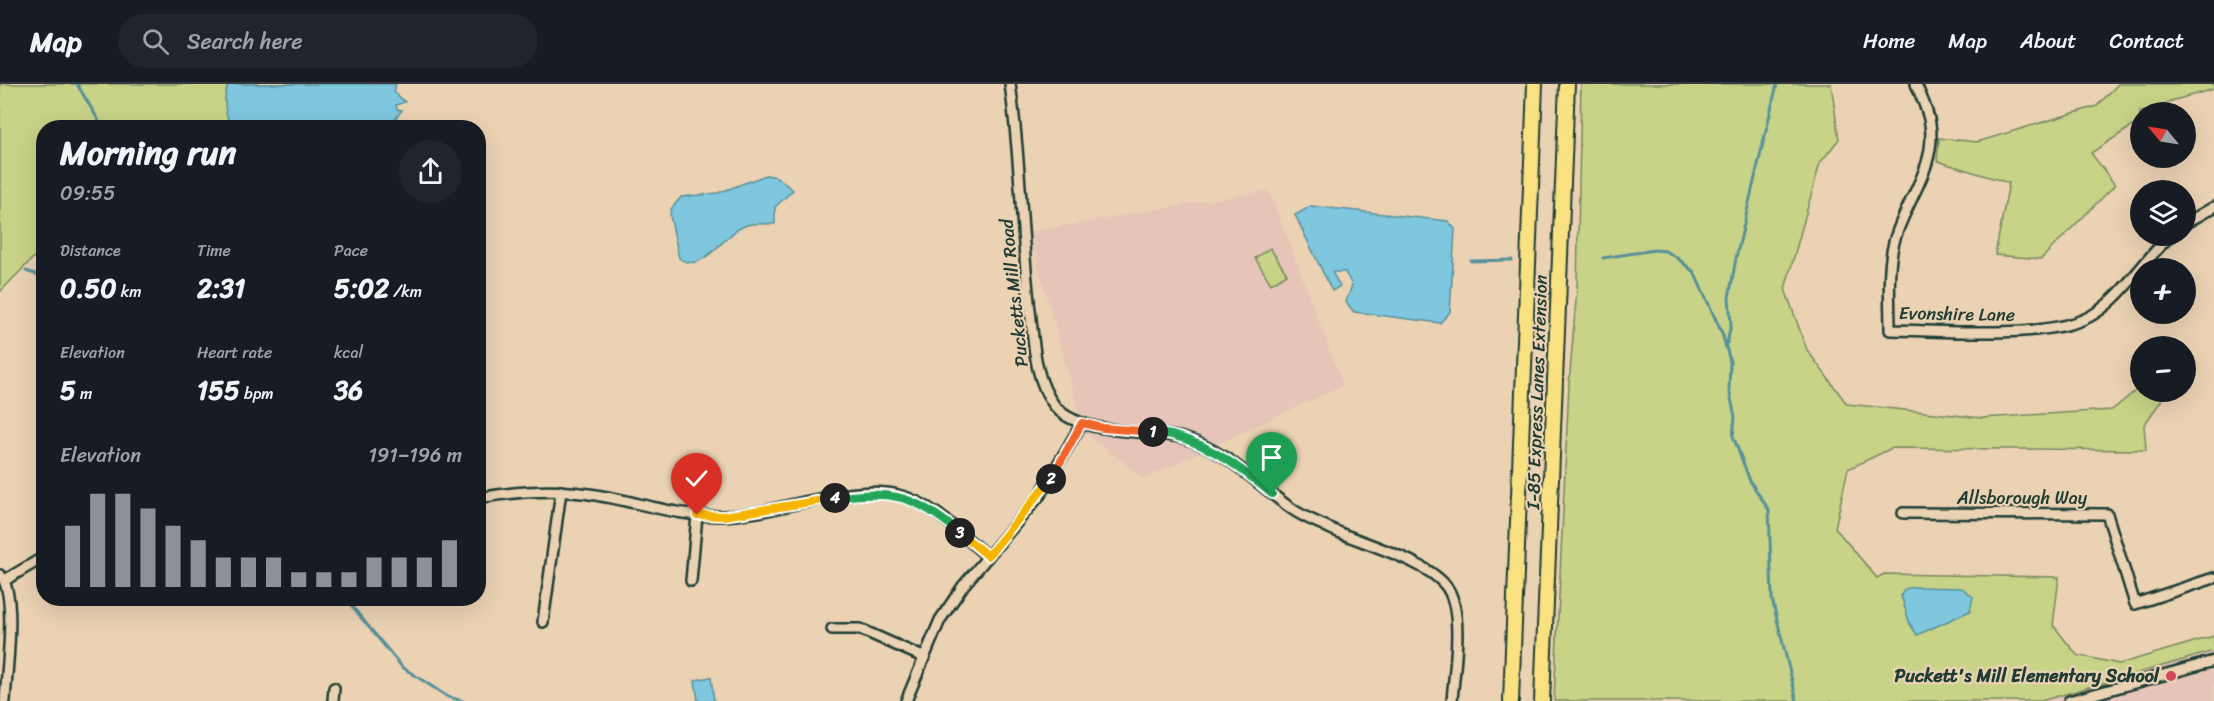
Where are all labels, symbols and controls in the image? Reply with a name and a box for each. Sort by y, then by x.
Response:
search box [118,14,538,68]
text: Map [30,17,82,66]
text: Search here [187,22,303,61]
text: Home [1863,22,1915,60]
text: Map [1948,22,1987,60]
text: About [2020,22,2077,60]
text: Contact [2110,22,2184,60]
icon: search [139,25,172,58]
north arrow [2130,102,2196,168]
map controls [2130,102,2196,402]
text: Morning run [60,124,236,182]
button: share [399,140,462,203]
text: 09:55 [60,176,115,211]
button: layers [2130,180,2196,246]
street label: Pucketts Mill Road [990,216,1038,369]
text: Distance [60,236,121,265]
text: Time [197,236,231,265]
text: Pace [334,236,368,265]
button: + [2130,258,2196,324]
text: 0.50 [60,265,117,311]
text: 2:31 [197,265,245,311]
text: 5:02 [334,265,389,311]
street label: I-85 Express Lanes Extension [1517,274,1557,511]
text: km [117,277,142,306]
text: /km [389,277,422,306]
street label: Evonshire Lane [1899,297,2015,331]
button: − [2130,336,2196,402]
text: Elevation [60,338,125,367]
text: Heart rate [197,338,272,367]
text: kcal [334,338,363,367]
text: 5 [60,367,76,413]
text: 155 [197,367,240,413]
text: 36 [334,367,363,413]
text: m [76,379,92,408]
text: bpm [240,379,274,408]
pin: 1 [1138,417,1168,447]
text: 1 [1150,417,1156,446]
pin [1246,432,1297,494]
text: Elevation [60,438,141,473]
text: 191–196 m [368,438,462,473]
icon: arrive [1255,441,1288,474]
pin [671,453,722,515]
icon: check [680,462,713,495]
pin: 2 [1036,464,1066,494]
text: 2 [1046,464,1056,493]
street label: Allsborough Way [1956,482,2088,514]
pin: 4 [820,483,850,513]
text: 4 [830,483,840,512]
pin: 3 [945,518,975,548]
text: 3 [956,518,964,547]
place label: Puckett's Mill Elementary School [1894,660,2160,692]
marker: Puckett's Mill Elementary School [2164,669,2178,683]

